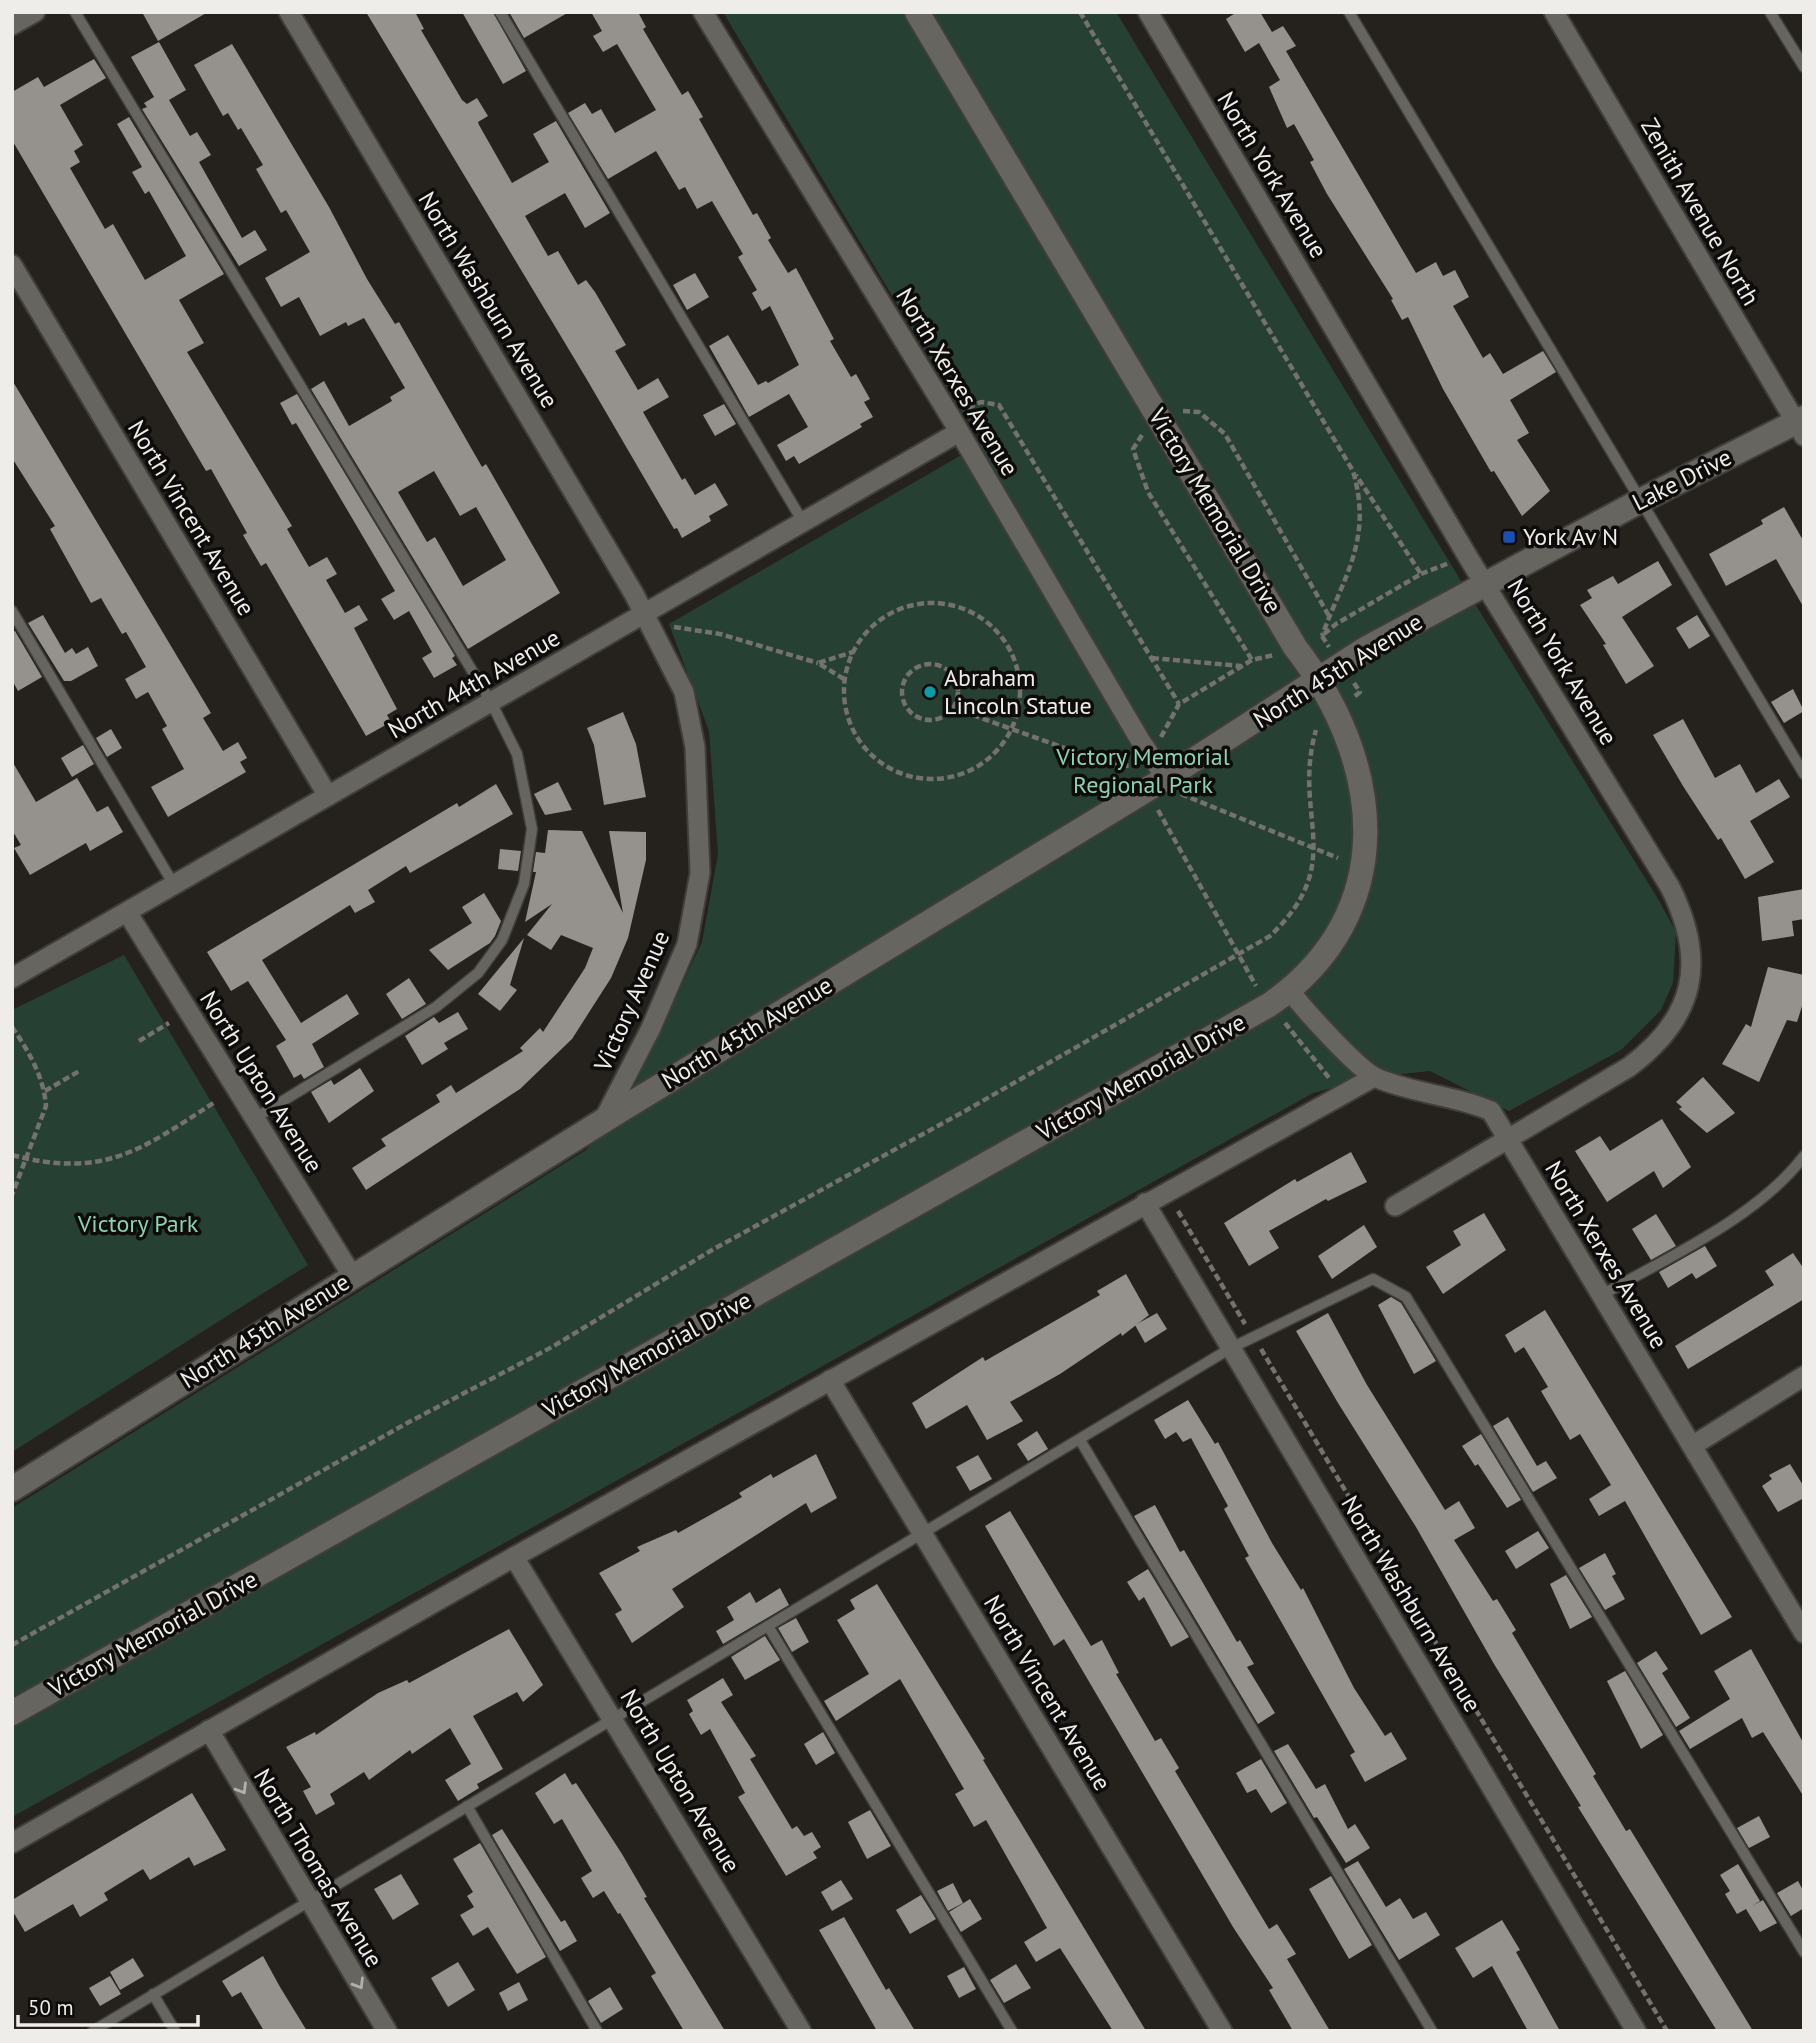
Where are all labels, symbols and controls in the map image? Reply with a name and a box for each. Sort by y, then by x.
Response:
street label: North York Avenue [1211,86,1334,264]
street label: Zenith Avenue North [1634,113,1767,311]
street label: North Washburn Avenue [412,186,565,414]
street label: North Xerxes Avenue [889,282,1026,481]
street label: Victory Memorial Drive [1141,402,1289,619]
street label: North Vincent Avenue [121,414,262,621]
street label: Lake Drive [1627,441,1737,518]
place label: York Av N [1523,521,1618,552]
marker: York Av N [1501,529,1517,545]
street label: North York Avenue [1501,573,1624,751]
street label: North 45th Avenue [1247,606,1428,735]
street label: North 44th Avenue [382,622,565,745]
place label: Abraham Lincoln Statue [944,662,1092,721]
marker: Abraham Lincoln Statue [922,684,938,700]
park label: Victory Memorial Regional Park [1055,741,1230,800]
street label: Victory Avenue [586,926,676,1077]
street label: North 45th Avenue [656,969,838,1096]
street label: North Upton Avenue [193,985,330,1178]
street label: Victory Memorial Drive [1030,1006,1250,1147]
street label: North Xerxes Avenue [1538,1155,1675,1354]
park label: Victory Park [77,1208,199,1239]
street label: North 45th Avenue [174,1266,355,1395]
street label: Victory Memorial Drive [536,1284,756,1425]
street label: North Washburn Avenue [1335,1490,1488,1718]
street label: Victory Memorial Drive [42,1563,262,1704]
street label: North Vincent Avenue [977,1589,1118,1796]
street label: North Upton Avenue [613,1683,747,1878]
street label: North Thomas Avenue [247,1763,390,1973]
one-way arrow [234,1782,247,1795]
one-way arrow [351,1977,364,1990]
scale bar [18,1983,198,2027]
text: 50 m [28,1994,74,2021]

